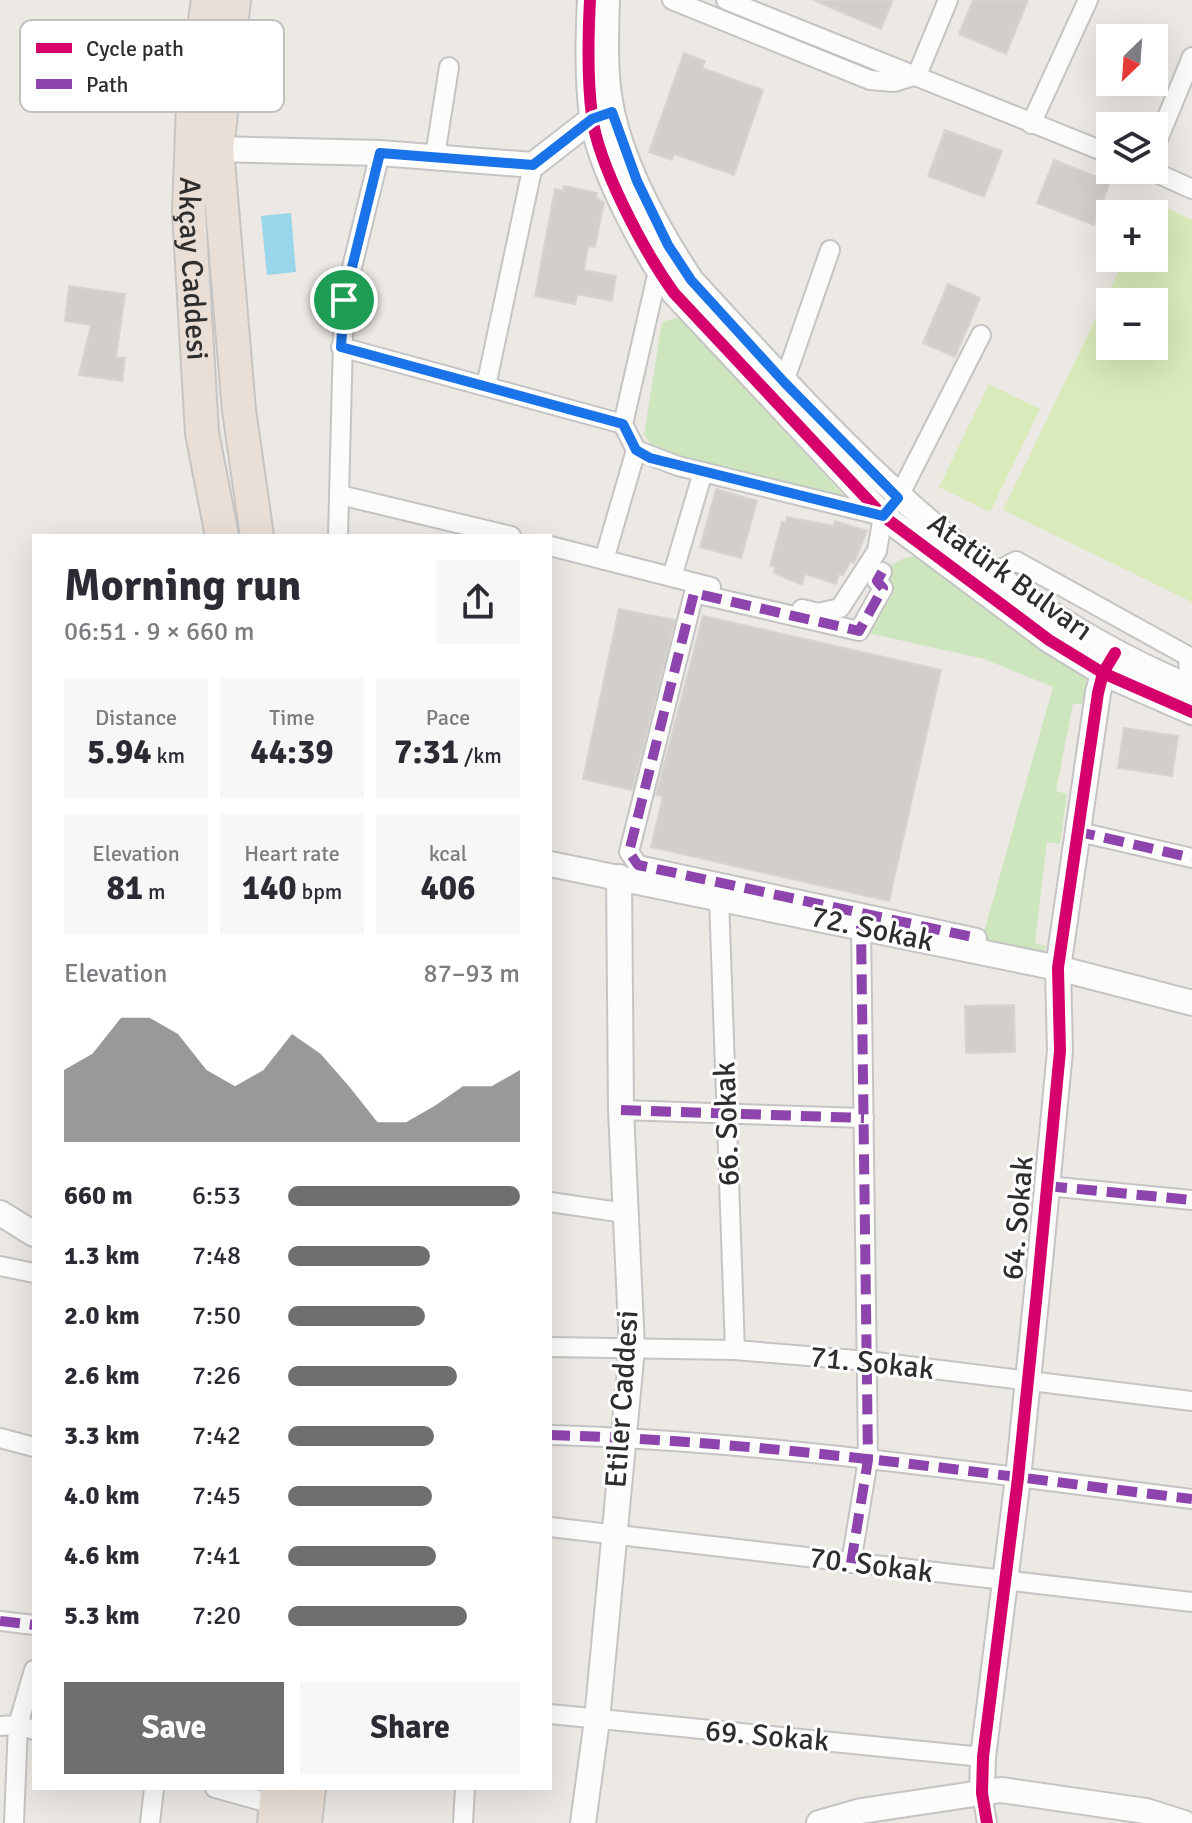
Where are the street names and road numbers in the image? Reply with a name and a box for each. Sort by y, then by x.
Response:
street label: Akçay Caddesi [170,176,216,361]
street label: Atatürk Bulvarı [920,505,1100,649]
street label: 72. Sokak [807,898,937,960]
street label: 66. Sokak [706,1061,748,1187]
street label: 64. Sokak [994,1154,1042,1282]
street label: Etiler Caddesi [597,1309,647,1489]
street label: 71. Sokak [808,1338,936,1388]
street label: 70. Sokak [807,1539,935,1591]
street label: 69. Sokak [703,1712,831,1760]

